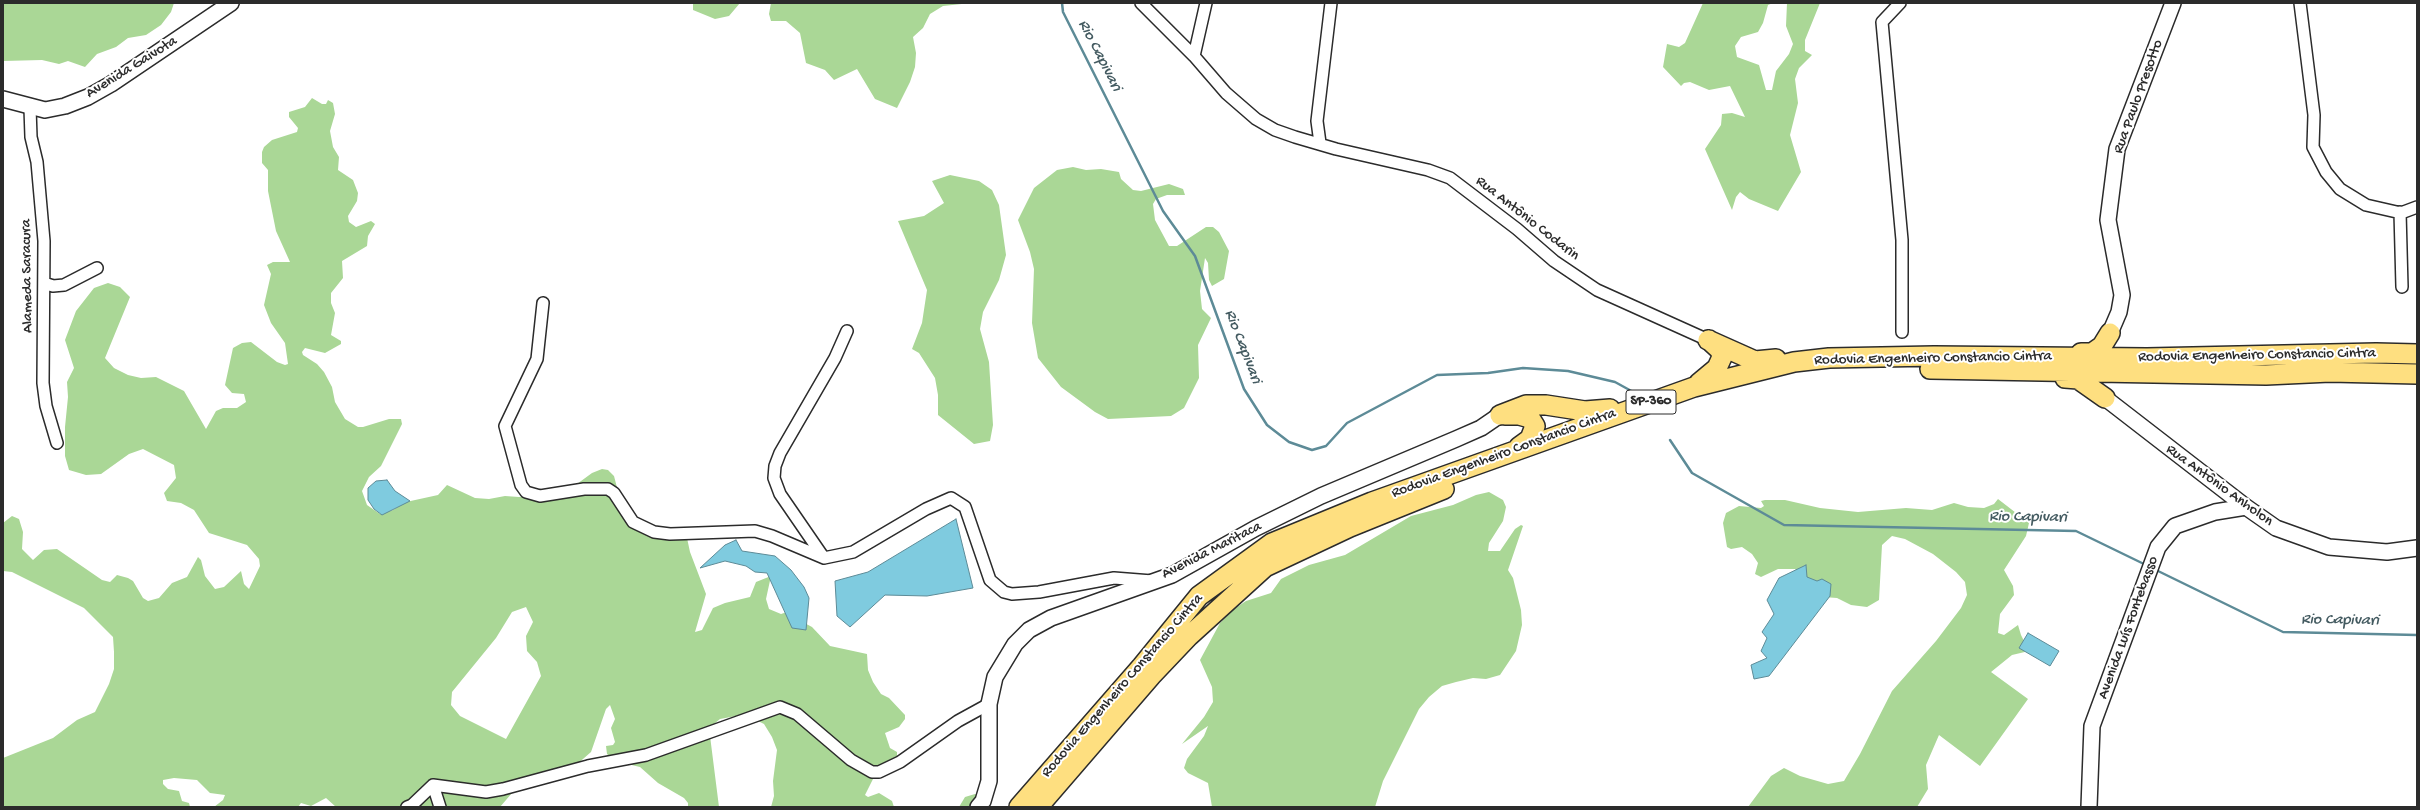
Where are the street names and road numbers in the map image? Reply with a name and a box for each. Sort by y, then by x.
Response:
street label: Avenida Gaivota [83,33,181,103]
street label: Rua Paulo Presotto [2110,38,2168,156]
street label: Rua Antônio Codarin [1471,173,1583,265]
street label: Alameda Saracura [18,219,38,333]
street label: Rodovia Engenheiro Constancio Cintra [2138,345,2376,367]
street label: Rodovia Engenheiro Constancio Cintra [1814,348,2052,370]
road number: SP-360 [1626,390,1676,414]
street label: Rodovia Engenheiro Constancio Cintra [1389,405,1619,503]
street label: Rua Antônio Anholon [2162,441,2276,531]
street label: Avenida Maritaca [1159,518,1265,584]
street label: Avenida Luís Fontebasso [2095,554,2163,702]
street label: Rodovia Engenheiro Constancio Cintra [1038,590,1208,782]

